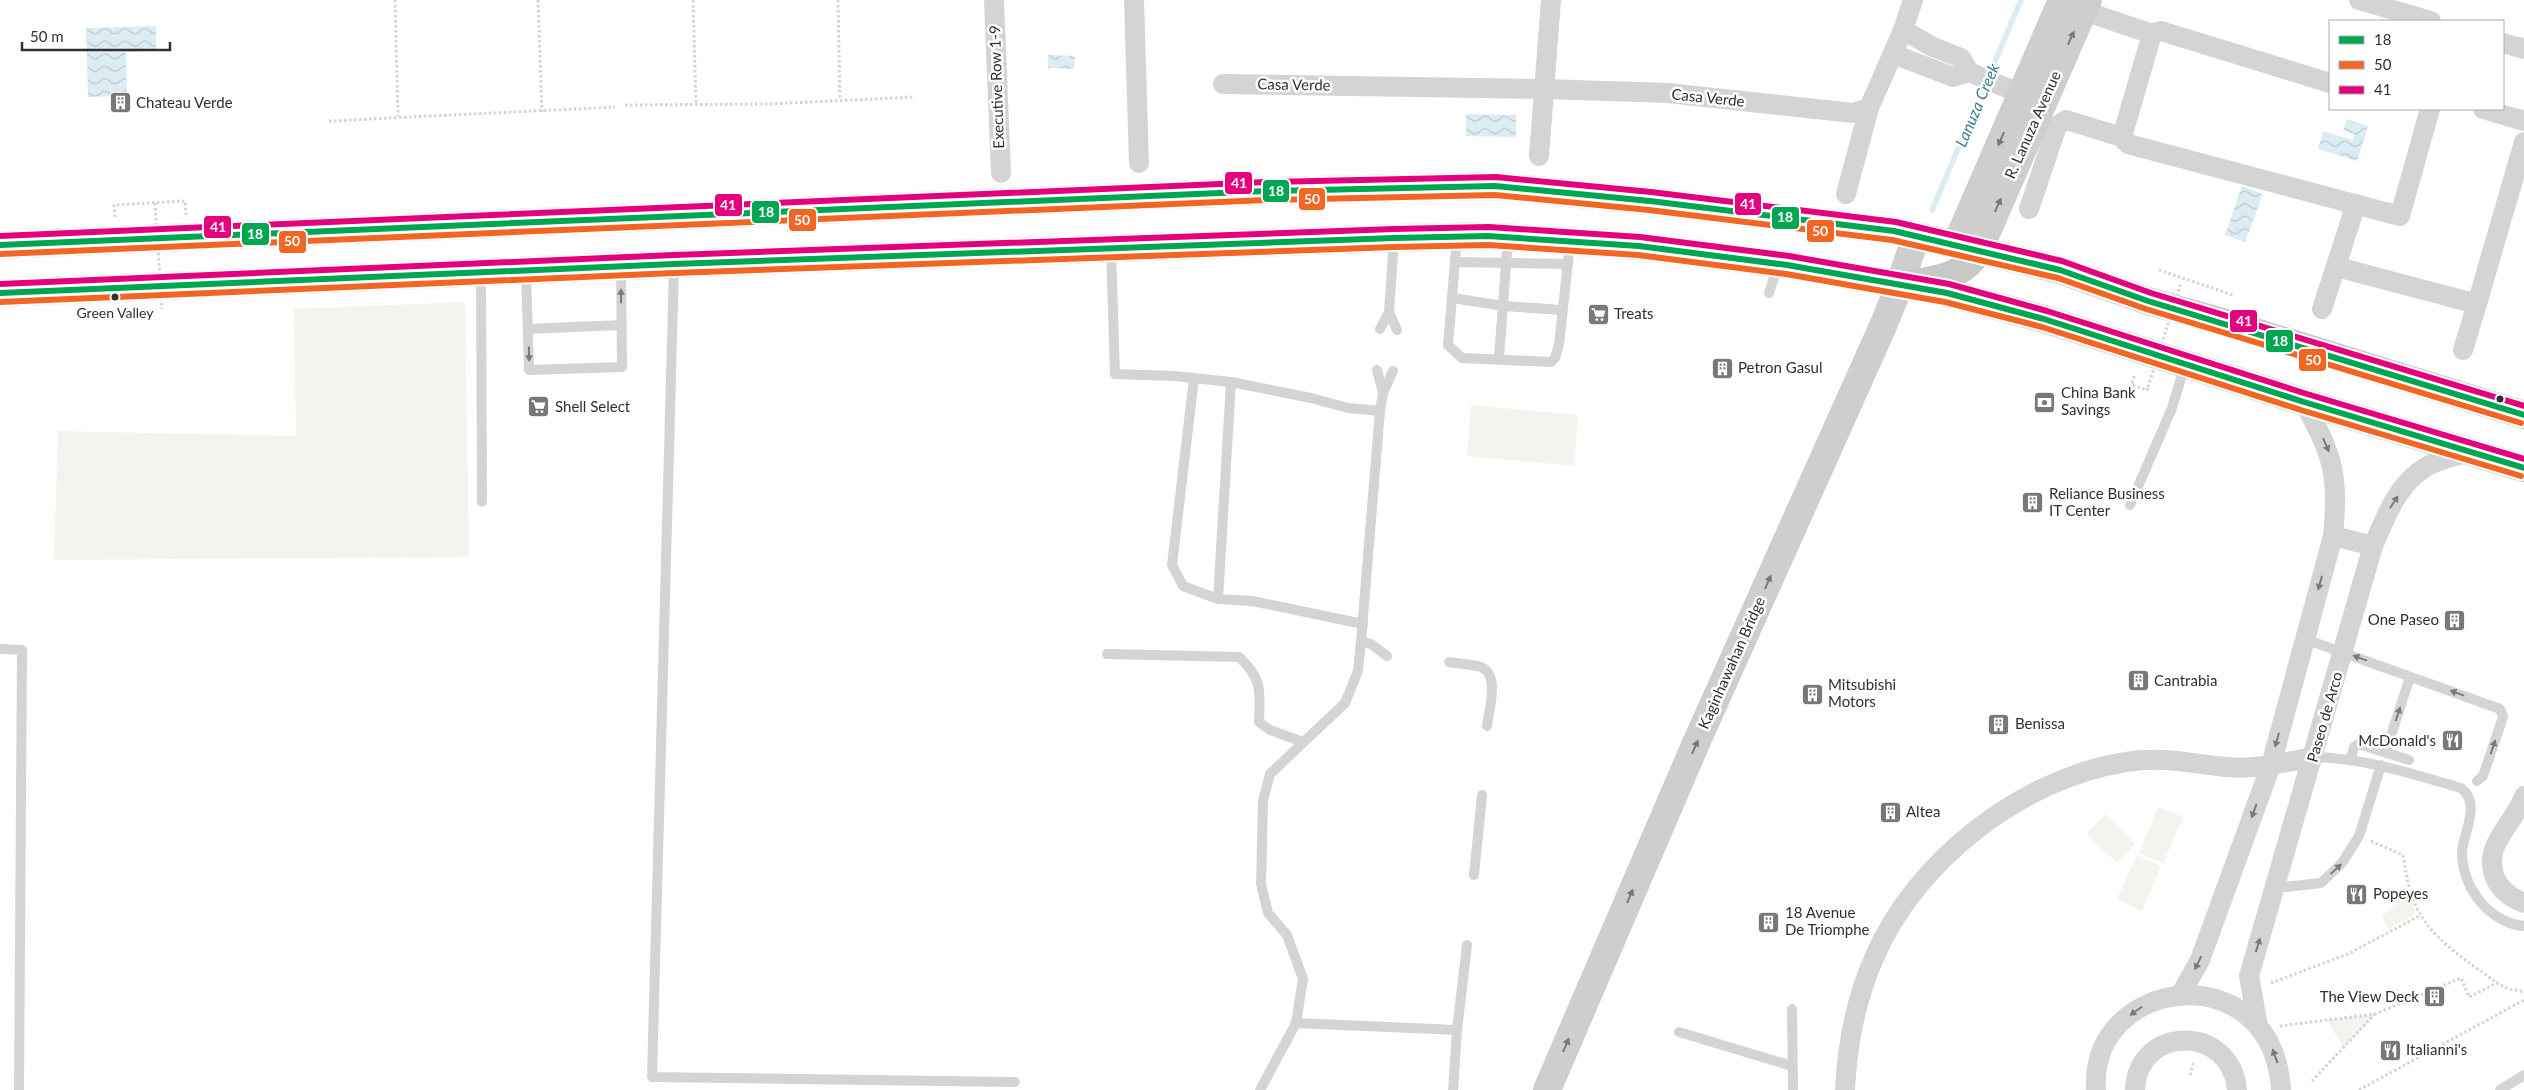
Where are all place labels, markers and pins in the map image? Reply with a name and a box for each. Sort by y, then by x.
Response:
building icon: Chateau Verde [108,91,132,115]
place label: Chateau Verde [136,93,233,111]
marker: Green Valley [110,292,120,302]
supermarket icon: Treats [1586,302,1610,326]
place label: Green Valley [76,304,154,321]
place label: Treats [1614,304,1654,322]
building icon: Petron Gasul [1710,356,1734,380]
place label: Petron Gasul [1738,358,1823,376]
place label: China Bank Savings [2061,383,2136,418]
bank icon: China Bank Savings [2033,390,2057,414]
unlabelled marker [2495,394,2505,404]
supermarket icon: Shell Select [527,395,551,419]
place label: Shell Select [555,397,631,415]
place label: Reliance Business IT Center [2049,484,2165,519]
building icon: Reliance Business IT Center [2021,491,2045,515]
building icon: One Paseo [2443,608,2467,632]
place label: One Paseo [2368,610,2439,628]
building icon: Cantrabia [2126,669,2150,693]
place label: Cantrabia [2154,671,2217,689]
place label: Mitsubishi Motors [1828,675,1896,710]
building icon: Mitsubishi Motors [1800,682,1824,706]
building icon: Benissa [1987,712,2011,736]
place label: Benissa [2015,714,2065,732]
restaurant icon: McDonald's [2440,729,2464,753]
place label: McDonald's [2358,731,2436,749]
building icon: Altea [1878,800,1902,824]
place label: Altea [1906,802,1940,820]
restaurant icon: Popeyes [2345,882,2369,906]
place label: Popeyes [2373,884,2428,902]
place label: 18 Avenue De Triomphe [1785,903,1869,938]
building icon: 18 Avenue De Triomphe [1757,910,1781,934]
building icon: The View Deck [2423,985,2447,1009]
place label: The View Deck [2320,987,2419,1005]
restaurant icon: Italianni's [2378,1038,2402,1062]
place label: Italianni's [2406,1040,2467,1058]

